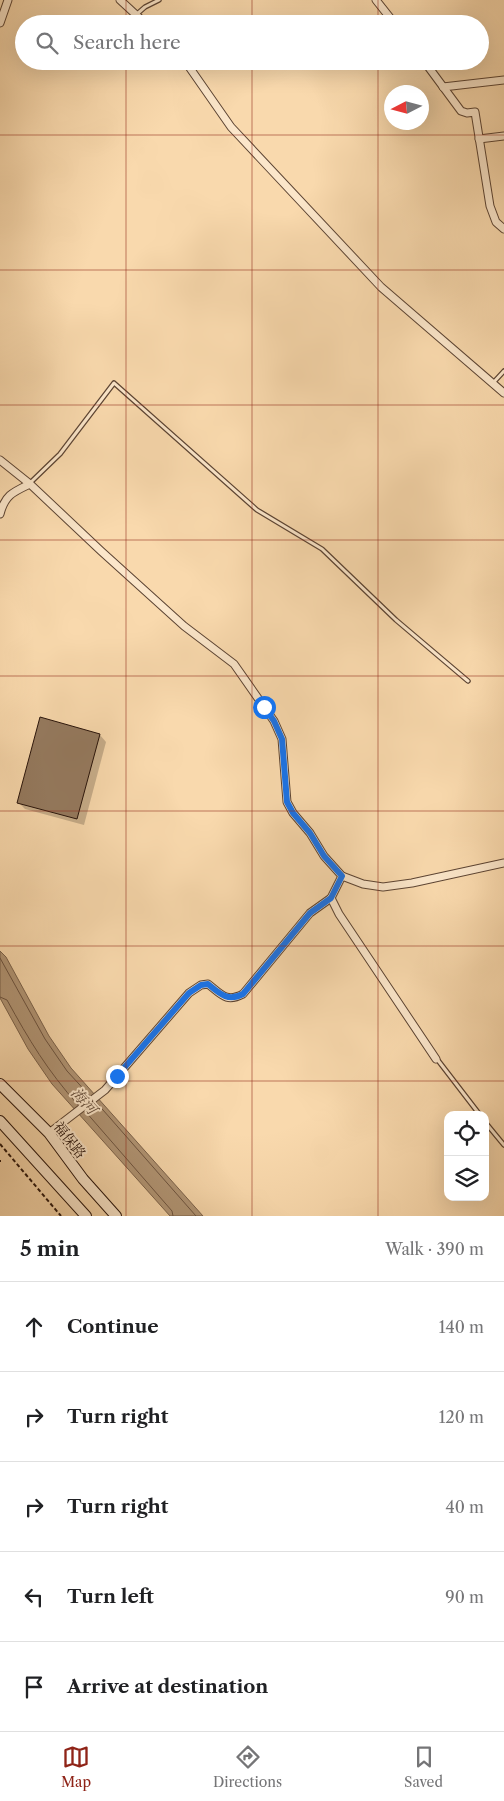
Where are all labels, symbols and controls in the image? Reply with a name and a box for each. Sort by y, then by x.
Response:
search box [15,15,489,70]
icon: search [33,29,61,57]
text: Search here [73,31,181,54]
north arrow [384,85,429,130]
route start [253,696,276,719]
route end [106,1065,129,1088]
water label: 海河 [67,1083,103,1120]
map controls [444,1111,489,1201]
button: locate [444,1111,489,1156]
street label: 福保路 [50,1118,90,1162]
button: layers [444,1156,489,1201]
text: 5 min [20,1236,80,1261]
text: Walk · 390 m [385,1239,484,1259]
icon: ahead [20,1313,48,1341]
text: Continue [67,1315,159,1338]
text: 140 m [439,1317,484,1337]
icon: right [20,1403,48,1431]
text: Turn right [67,1405,168,1428]
text: 120 m [439,1407,484,1427]
icon: right [20,1493,48,1521]
text: Turn right [67,1495,168,1518]
text: 40 m [445,1497,484,1517]
icon: left [20,1583,48,1611]
text: Turn left [67,1585,154,1608]
text: 90 m [445,1587,484,1607]
icon: arrive [20,1673,48,1701]
text: Arrive at destination [67,1675,268,1698]
tab: Map [61,1743,91,1791]
tab: Directions [213,1743,282,1791]
tab: Saved [404,1743,443,1791]

